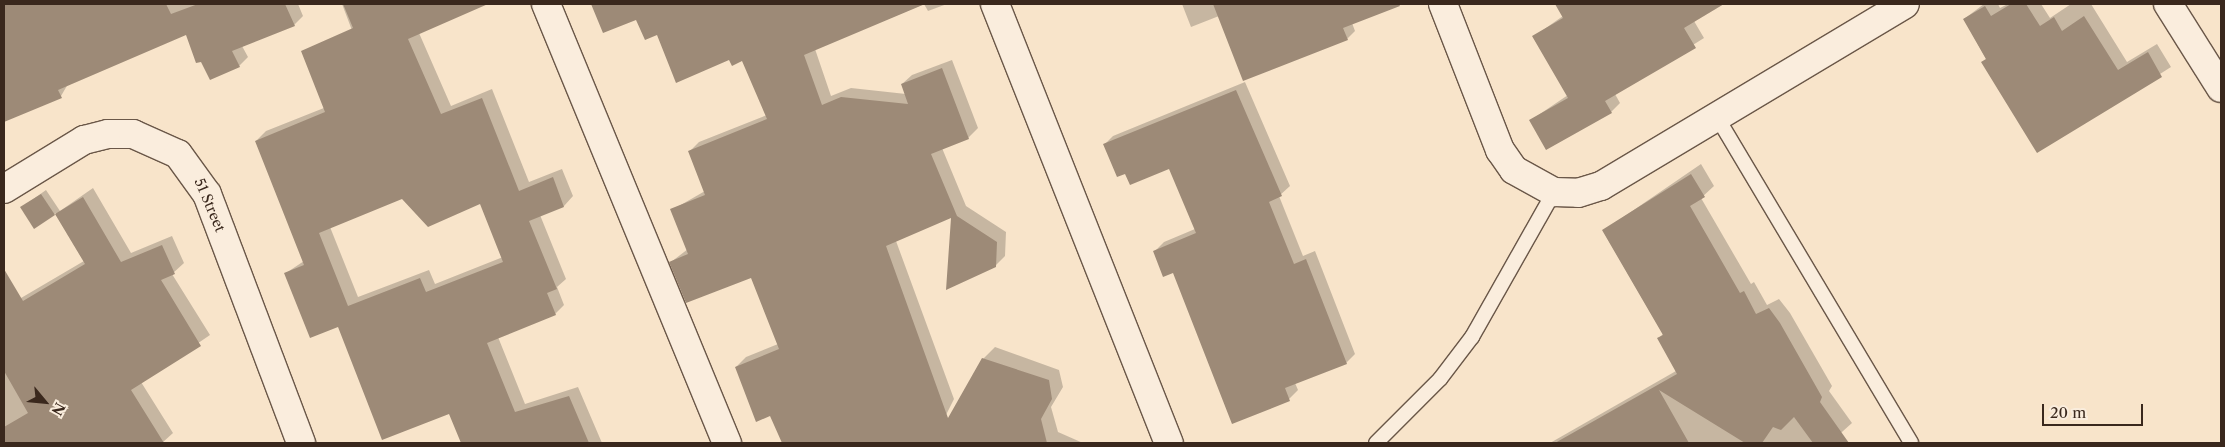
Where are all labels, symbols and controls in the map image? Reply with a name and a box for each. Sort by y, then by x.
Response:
street label: 51 Street [191,176,229,234]
north arrow [20,377,70,427]
scale bar [2045,394,2146,426]
text: N [47,399,69,419]
text: 20 m [2050,403,2086,422]

